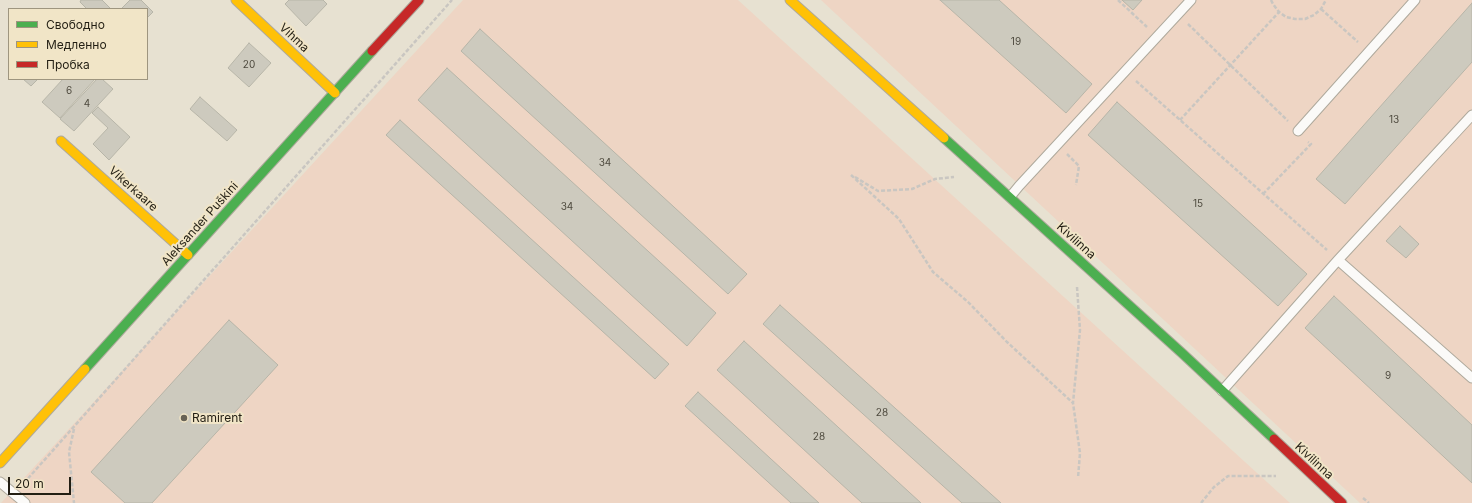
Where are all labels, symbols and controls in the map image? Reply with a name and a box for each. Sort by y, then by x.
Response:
legend [8,8,148,80]
text: Свободно [46,17,105,32]
street label: Vihma [276,21,312,55]
house number: 19 [1011,36,1021,48]
text: Медленно [46,37,107,52]
text: Пробка [46,57,90,72]
house number: 20 [243,59,255,71]
house number: 6 [66,85,72,97]
house number: 4 [84,98,90,110]
house number: 13 [1389,114,1399,126]
house number: 34 [599,157,611,169]
street label: Vikerkaare [106,163,160,215]
street label: Aleksander Puškini [159,179,241,269]
house number: 15 [1193,198,1203,210]
house number: 34 [561,201,573,213]
street label: Kivilinna [1054,220,1098,262]
house number: 9 [1385,370,1391,382]
house number: 28 [876,407,888,419]
place label: Ramirent [192,411,242,425]
marker: Ramirent [179,413,189,423]
house number: 28 [813,431,825,443]
street label: Kivilinna [1292,440,1336,482]
scale bar [10,469,73,495]
text: 20 m [15,476,44,491]

